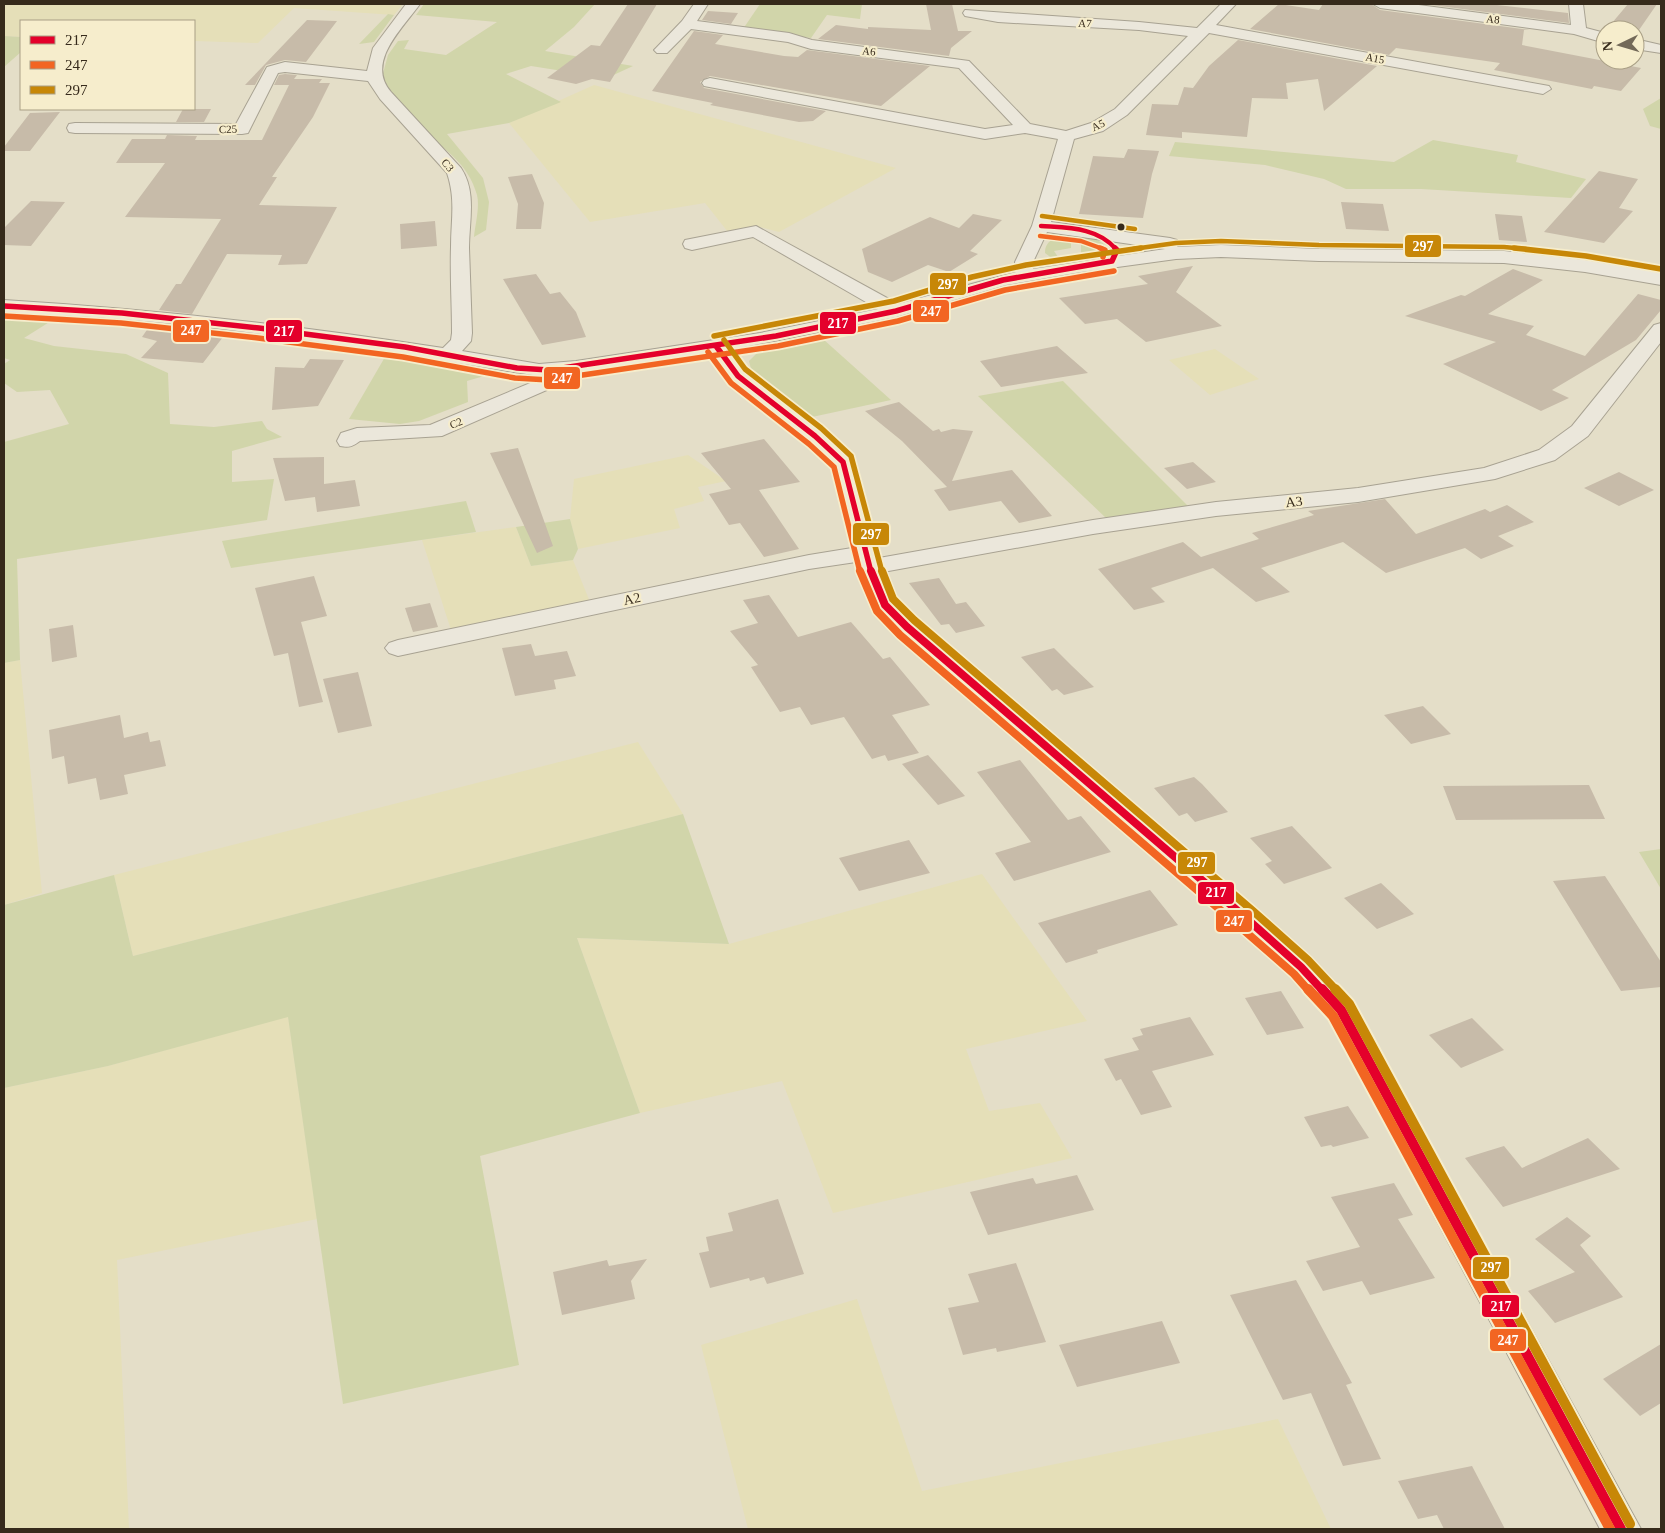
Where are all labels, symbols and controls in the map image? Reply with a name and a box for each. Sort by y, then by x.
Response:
street label: A8 [1486,12,1501,26]
street label: A7 [1078,17,1093,29]
legend [20,20,195,110]
north arrow [1595,20,1645,70]
text: 217 [65,32,88,48]
text: N [1600,40,1615,52]
street label: A6 [862,44,877,58]
street label: A15 [1365,50,1386,66]
text: 247 [65,57,88,73]
text: 297 [65,82,88,98]
street label: A5 [1089,117,1107,133]
street label: C25 [219,123,238,135]
street label: C3 [439,156,457,174]
unlabelled marker [1116,222,1126,232]
line badge: 297 [1404,234,1442,258]
text: 297 [1413,239,1434,254]
line badge: 297 [929,272,967,296]
text: 297 [938,277,959,292]
line badge: 247 [912,299,950,323]
text: 247 [921,304,942,319]
line badge: 217 [819,311,857,335]
text: 217 [828,316,849,331]
line badge: 247 [172,319,210,343]
line badge: 217 [265,319,303,343]
text: 247 [181,323,202,338]
text: 217 [274,324,295,339]
line badge: 247 [543,366,581,390]
text: 247 [552,371,573,386]
street label: C2 [448,415,464,431]
street label: A3 [1285,494,1303,510]
line badge: 297 [852,522,890,546]
text: 297 [861,527,882,542]
street label: A2 [622,590,642,608]
line badge: 297 [1177,851,1216,875]
text: 297 [1187,855,1208,870]
line badge: 217 [1197,881,1235,905]
text: 217 [1206,885,1227,900]
line badge: 247 [1215,909,1253,933]
text: 247 [1224,914,1245,929]
line badge: 297 [1472,1256,1510,1280]
text: 297 [1481,1260,1502,1275]
line badge: 217 [1481,1294,1520,1318]
text: 217 [1491,1299,1512,1314]
line badge: 247 [1489,1328,1527,1352]
text: 247 [1498,1333,1519,1348]

